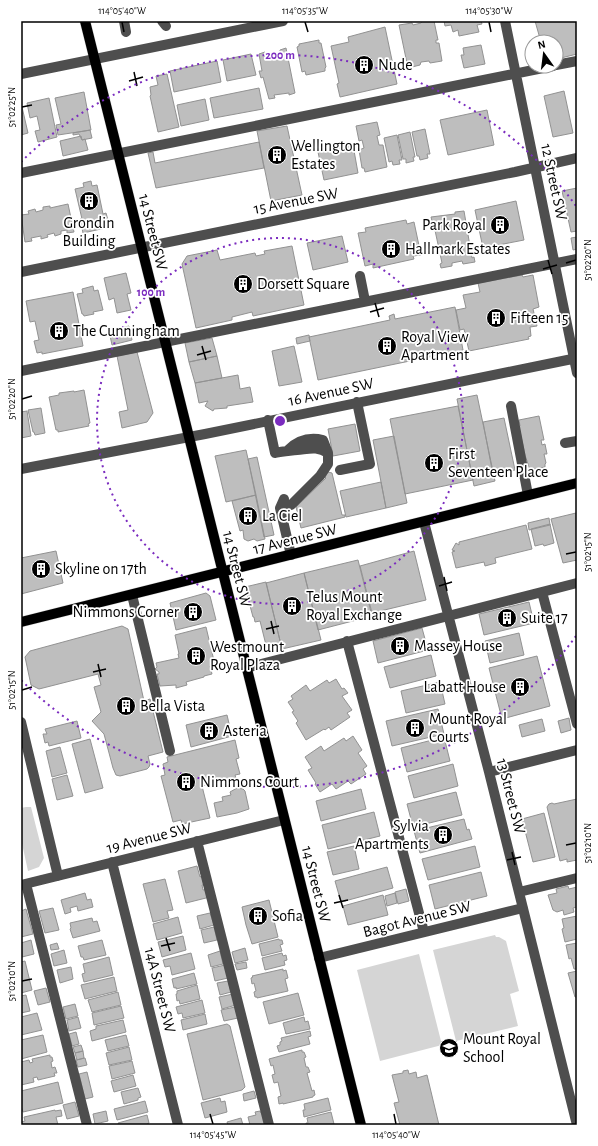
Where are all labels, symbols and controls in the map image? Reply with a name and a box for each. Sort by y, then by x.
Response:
text: 114°05'40"W [98,6,146,16]
text: 114°05'35"W [282,6,328,16]
text: 114°05'30"W [465,6,513,16]
north arrow [524,34,564,74]
text: N [537,39,547,51]
text: 200 m [265,49,295,61]
building icon: Nude [353,54,375,76]
place label: Nude [378,57,413,73]
text: 51°02'25"N [7,87,17,127]
place label: Wellington Estates [291,138,361,172]
street label: 12 Street SW [538,142,570,222]
building icon: Wellington Estates [266,144,288,166]
street label: 15 Avenue SW [252,185,340,217]
building icon: Grondin Building [78,190,100,212]
street label: 14 Street SW [136,192,170,272]
building icon: Park Royal [489,214,511,236]
place label: Grondin Building [63,215,116,249]
place label: Park Royal [422,217,486,234]
building icon: Hallmark Estates [380,238,402,260]
text: 51°02'20"N [583,239,593,281]
place label: Hallmark Estates [405,241,510,257]
building icon: Dorsett Square [232,273,254,295]
place label: Dorsett Square [257,276,350,292]
text: 100 m [137,286,165,298]
building icon: Fifteen 15 [485,307,507,329]
place label: Fifteen 15 [510,310,569,326]
building icon: The Cunningham [48,320,70,342]
place label: The Cunningham [73,323,180,339]
place label: Royal View Apartment [401,329,469,363]
building icon: Royal View Apartment [376,335,398,357]
street label: 16 Avenue SW [287,375,376,409]
text: 51°02'20"N [7,378,17,420]
centre of rings [273,414,287,428]
place label: First Seventeen Place [448,446,549,480]
building icon: First Seventeen Place [423,452,445,474]
building icon: La Ciel [237,505,259,527]
place label: La Ciel [262,508,302,524]
street label: 17 Avenue SW [251,521,339,557]
street label: 14 Street SW [220,529,254,609]
text: 51°02'15"N [583,532,593,572]
building icon: Skyline on 17th [30,558,52,580]
place label: Skyline on 17th [55,561,147,578]
place label: Telus Mount Royal Exchange [306,589,402,624]
building icon: Telus Mount Royal Exchange [281,595,303,617]
building icon: Nimmons Corner [182,601,204,623]
place label: Nimmons Corner [73,604,180,620]
building icon: Suite 17 [496,607,518,629]
place label: Suite 17 [521,610,568,626]
building icon: Massey House [389,635,411,657]
place label: Massey House [414,638,502,655]
place label: Westmount Royal Plaza [210,639,284,674]
building icon: Westmount Royal Plaza [185,645,207,667]
text: 51°02'15"N [7,670,17,710]
building icon: Labatt House [509,676,531,698]
place label: Labatt House [424,679,506,695]
building icon: Bella Vista [115,695,137,717]
place label: Bella Vista [140,698,205,714]
place label: Mount Royal Courts [429,711,507,745]
building icon: Mount Royal Courts [404,717,426,739]
building icon: Asteria [198,720,220,742]
place label: Asteria [223,723,267,739]
street label: 13 Street SW [494,757,528,836]
building icon: Nimmons Court [175,771,197,793]
place label: Nimmons Court [200,774,299,790]
place label: Sylvia Apartments [355,818,429,852]
street label: 19 Avenue SW [105,820,194,856]
text: 51°02'10"N [583,823,593,863]
building icon: Sylvia Apartments [432,824,454,846]
street label: 14 Street SW [299,844,333,924]
street label: Bagot Avenue SW [361,898,473,940]
building icon: Sofia [247,905,269,927]
place label: Sofia [272,908,303,924]
street label: 14A Street SW [142,946,178,1035]
text: 51°02'10"N [7,961,17,1001]
place label: Mount Royal School [463,1031,541,1065]
school or university icon: Mount Royal School [438,1037,460,1059]
text: 114°05'45"W [190,1130,236,1140]
text: 114°05'40"W [372,1130,420,1140]

